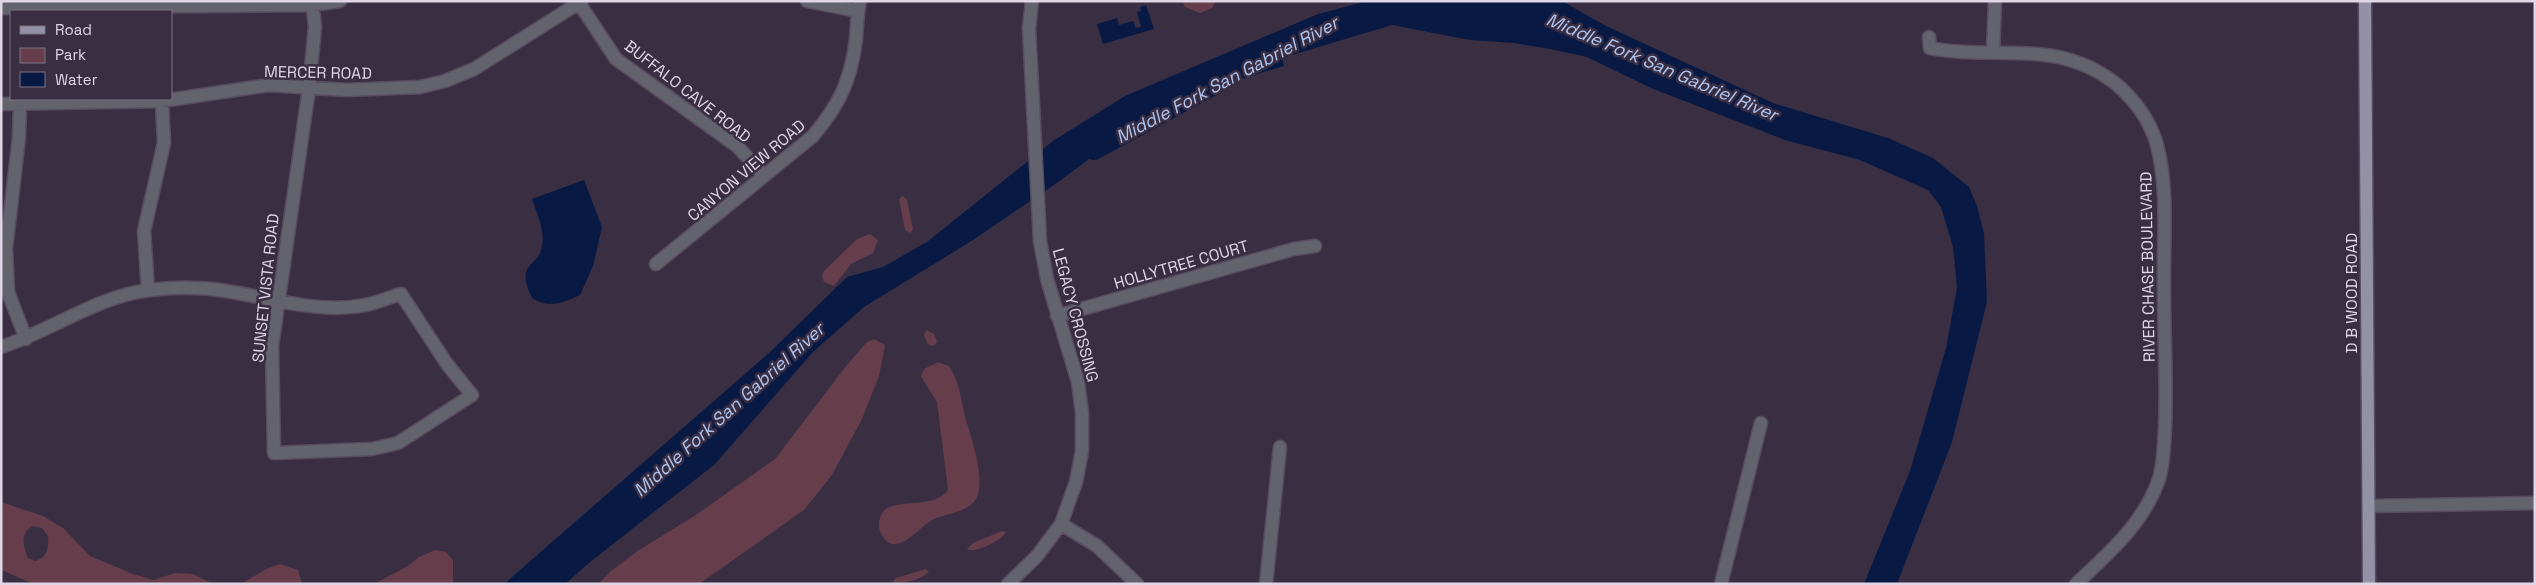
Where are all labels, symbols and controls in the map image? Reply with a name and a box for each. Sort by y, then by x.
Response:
water label: Middle Fork San Gabriel River [1543,7,1783,127]
legend [10,10,172,100]
water label: Middle Fork San Gabriel River [1111,10,1344,148]
text: Road [55,20,92,39]
street label: BUFFALO CAVE ROAD [620,35,755,147]
text: Park [55,45,86,64]
street label: MERCER ROAD [264,61,372,84]
text: Water [55,70,98,89]
street label: CANYON VIEW ROAD [683,115,810,226]
street label: RIVER CHASE BOULEVARD [2135,172,2160,362]
street label: SUNSET VISTA ROAD [247,213,284,363]
street label: D B WOOD ROAD [2341,233,2362,353]
street label: HOLLYTREE COURT [1111,235,1251,294]
street label: LEGACY CROSSING [1048,246,1103,384]
water label: Middle Fork San Gabriel River [628,316,831,501]

